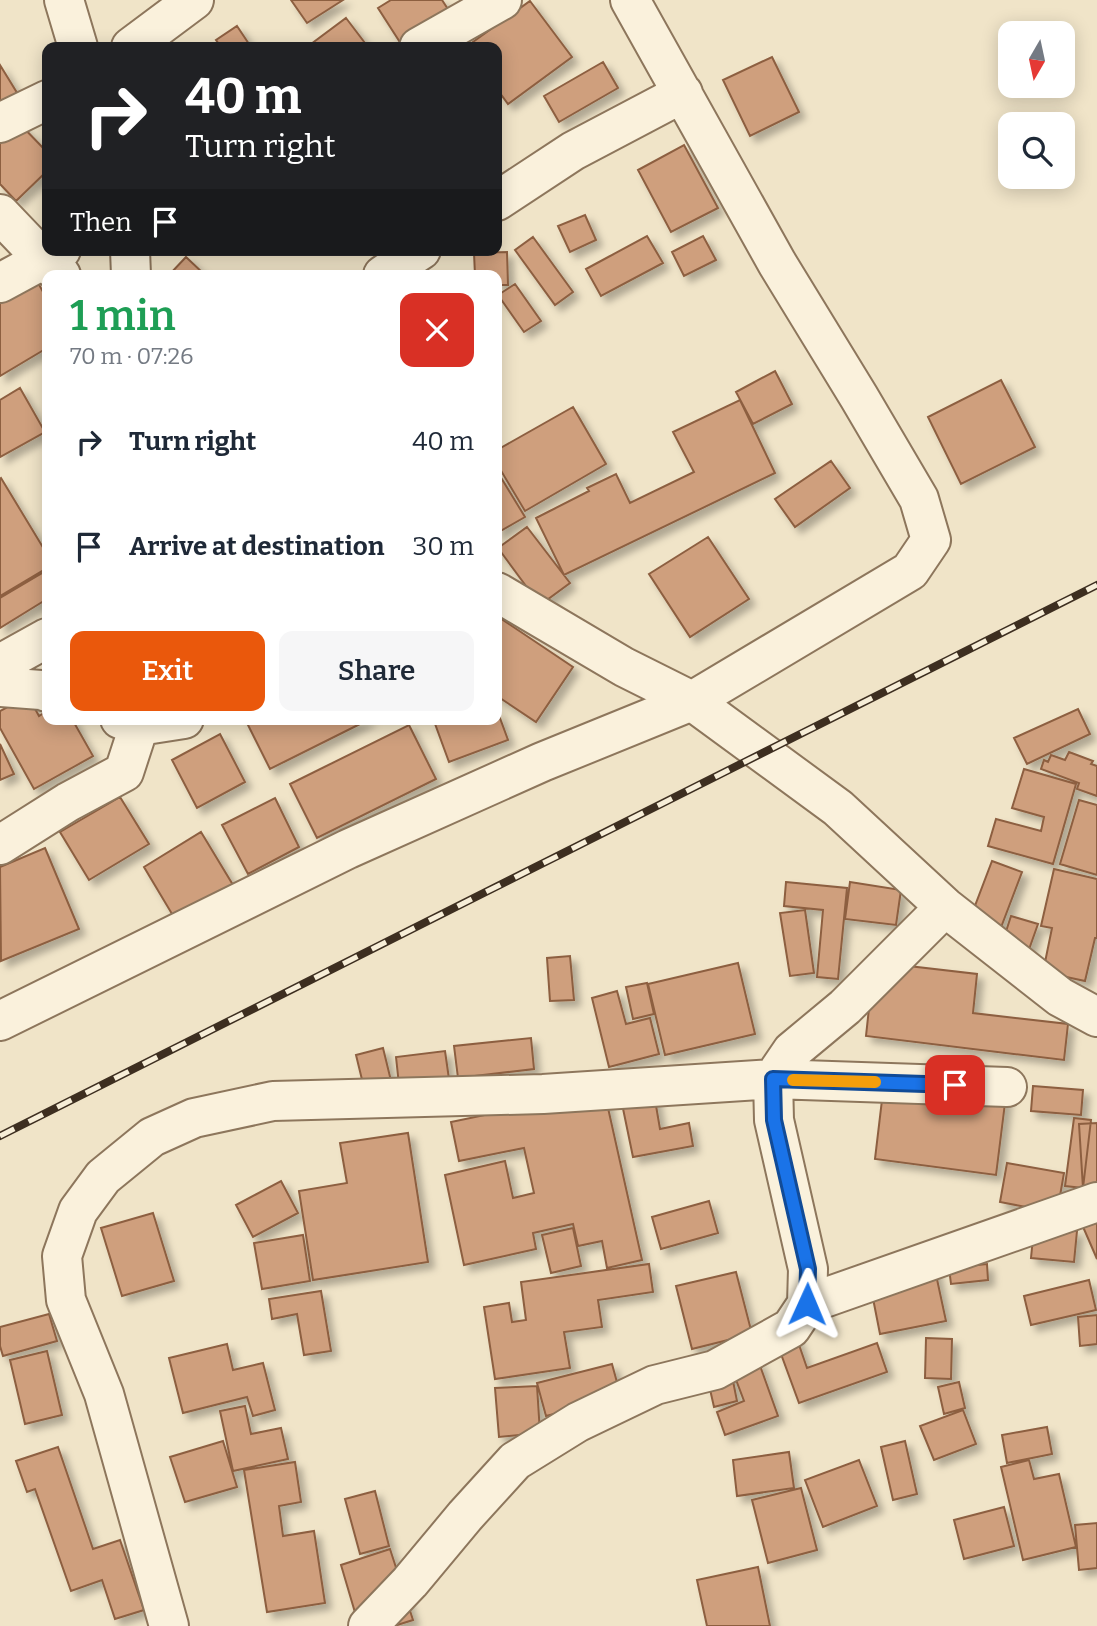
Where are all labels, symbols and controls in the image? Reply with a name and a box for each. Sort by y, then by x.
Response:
north arrow [998,21,1074,98]
map controls [998,21,1075,189]
text: 40 m [185,67,302,126]
icon: right [70,70,161,161]
button: search [998,112,1075,189]
text: Turn right [185,127,336,165]
icon: arrive [146,203,184,241]
text: Then [70,207,132,238]
text: 1 min [70,291,176,341]
button: close [400,293,474,367]
text: 70 m · 07:26 [70,342,194,370]
icon: right [70,423,108,461]
text: Turn right [129,426,256,457]
text: 40 m [412,426,474,457]
icon: arrive [70,528,108,566]
text: Arrive at destination [129,531,384,562]
text: 30 m [413,531,474,562]
button: Exit [70,631,265,711]
button: Share [279,631,474,711]
pin [925,1055,985,1115]
icon: arrive [936,1066,974,1104]
position arrow [770,1267,844,1341]

